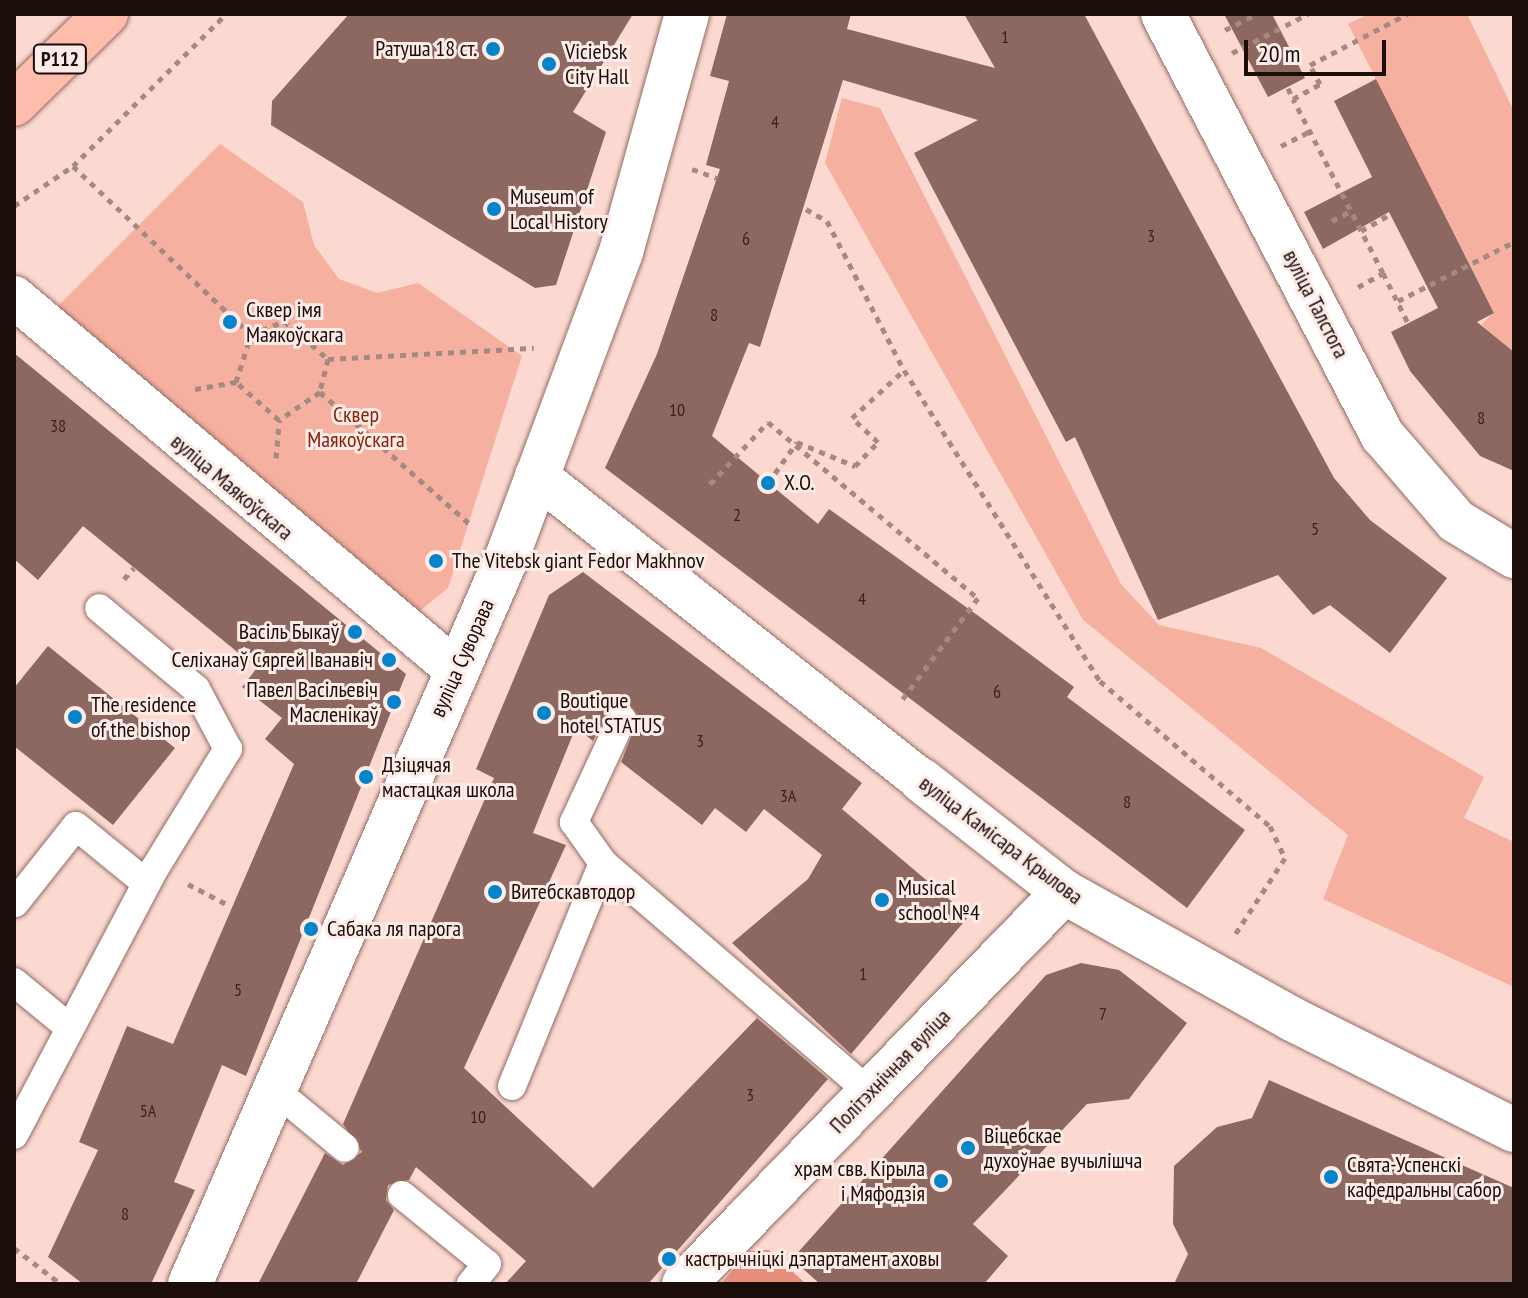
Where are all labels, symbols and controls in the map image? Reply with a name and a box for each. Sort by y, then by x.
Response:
scale bar [1248,24,1390,74]
house number: 1 [1001,26,1009,48]
place label: Ратуша 18 ст. [375,36,477,62]
place label: Viciebsk City Hall [565,38,630,90]
text: 20 m [1258,38,1300,69]
marker: Ратуша 18 ст. [484,40,502,58]
road number: Р112 [32,43,88,75]
marker: Viciebsk City Hall [540,55,558,73]
house number: 4 [771,111,779,133]
place label: Museum of Local History [510,183,608,234]
marker: Museum of Local History [485,200,503,218]
house number: 3 [1147,225,1155,247]
house number: 6 [742,228,750,250]
street label: вуліца Талстога [1277,245,1355,363]
place label: Сквер імя Маякоўскага [246,296,344,348]
house number: 8 [710,304,718,326]
marker: Сквер імя Маякоўскага [221,313,239,331]
house number: 10 [669,399,685,421]
park label: Сквер Маякоўскага [307,401,405,452]
house number: 8 [1477,407,1485,429]
house number: 38 [50,415,66,437]
street label: вуліца Маякоўскага [166,428,298,546]
place label: X.O. [784,470,814,496]
marker: X.O. [759,474,777,492]
house number: 2 [733,504,741,526]
house number: 5 [1311,518,1319,540]
place label: The Vitebsk giant Fedor Makhnov [452,548,705,574]
marker: The Vitebsk giant Fedor Makhnov [427,552,445,570]
house number: 4 [858,588,866,610]
street label: вуліца Суворава [424,595,500,721]
place label: Васіль Быкаў [238,619,339,645]
marker: Васіль Быкаў [346,623,364,641]
place label: Селіханаў Сяргей Іванавіч [171,647,373,673]
marker: Селіханаў Сяргей Іванавіч [380,651,398,669]
place label: Павел Васільевіч Масленікаў [246,676,378,728]
house number: 6 [993,681,1001,703]
place label: Boutique hotel STATUS [560,687,662,738]
place label: The residence of the bishop [91,691,196,742]
marker: Павел Васільевіч Масленікаў [385,693,403,711]
marker: Boutique hotel STATUS [535,704,553,722]
marker: The residence of the bishop [66,708,84,726]
house number: 3 [696,730,704,752]
place label: Дзіцячая мастацкая школа [382,751,515,802]
marker: Дзіцячая мастацкая школа [357,768,375,786]
street label: вуліца Камісара Крылова [914,770,1088,910]
house number: 3А [780,785,796,807]
house number: 8 [1123,791,1131,813]
place label: Musical school №4 [898,874,980,926]
place label: Витебскавтодор [511,879,635,905]
marker: Витебскавтодор [486,883,504,901]
marker: Musical school №4 [873,891,891,909]
place label: Сабака ля парога [327,916,461,942]
marker: Сабака ля парога [302,920,320,938]
house number: 1 [859,963,867,985]
house number: 5 [234,979,242,1001]
street label: Політэхнічная вуліца [824,1003,956,1139]
house number: 7 [1099,1003,1107,1025]
house number: 3 [746,1084,754,1106]
house number: 5А [140,1100,156,1122]
house number: 10 [470,1106,486,1128]
place label: Віцебскае духоўнае вучылішча [984,1122,1142,1174]
marker: Віцебскае духоўнае вучылішча [959,1139,977,1157]
place label: Свята-Успенскі кафедральны сабор [1347,1151,1502,1202]
place label: храм свв. Кірыла і Мяфодзія [792,1155,925,1206]
marker: Свята-Успенскі кафедральны сабор [1322,1168,1340,1186]
marker: храм свв. Кірыла і Мяфодзія [932,1172,950,1190]
house number: 8 [121,1203,129,1225]
place label: кастрычніцкі дэпартамент аховы [685,1246,940,1272]
marker: кастрычніцкі дэпартамент аховы [660,1250,678,1268]

